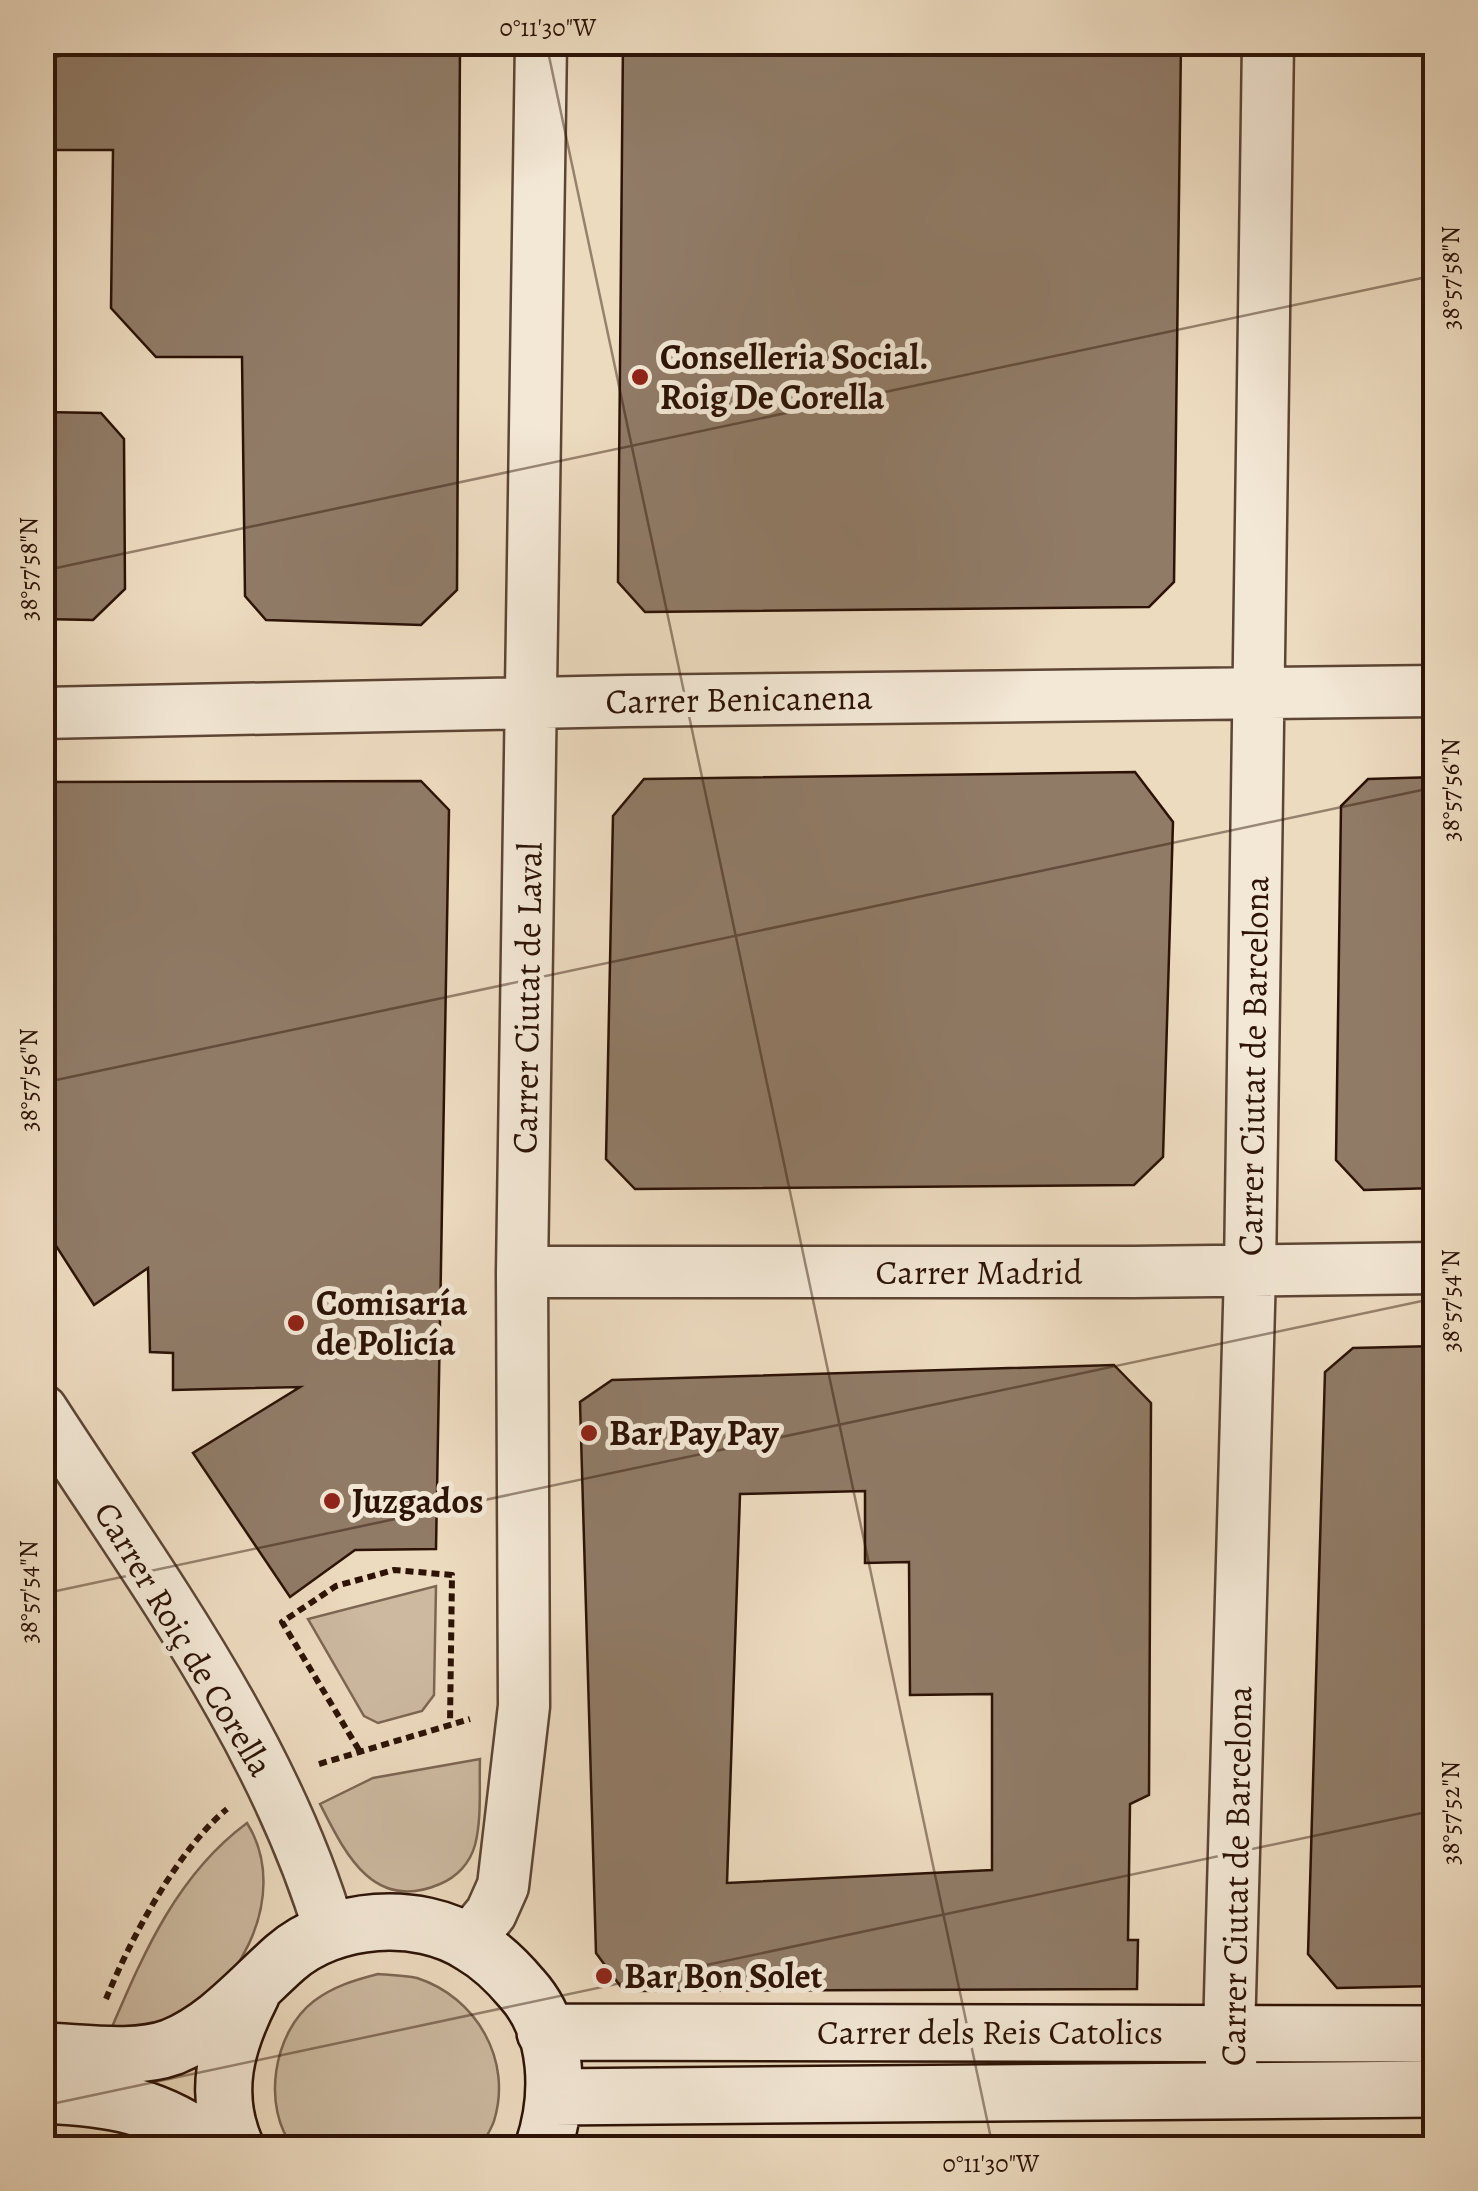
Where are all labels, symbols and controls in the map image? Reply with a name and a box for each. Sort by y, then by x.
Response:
text: 0°11'30"W [500,11,597,45]
text: 38°57'58"N [1434,226,1468,330]
place label: Conselleria Social. Roig De Corella [660,333,929,421]
marker: Conselleria Social. Roig De Corella [629,366,651,388]
text: 38°57'58"N [12,517,46,621]
street label: Carrer Benicanena [605,673,874,725]
text: 38°57'56"N [1434,738,1468,842]
street label: Carrer Ciutat de Laval [500,842,554,1154]
street label: Carrer Ciutat de Barcelona [1226,875,1280,1256]
text: 38°57'56"N [12,1028,46,1132]
street label: Carrer Madrid [875,1248,1083,1296]
text: 38°57'54"N [1434,1249,1468,1353]
place label: Comisaría de Policía [316,1279,467,1367]
marker: Comisaría de Policía [285,1312,307,1334]
place label: Bar Pay Pay [609,1409,779,1457]
marker: Bar Pay Pay [578,1422,600,1444]
place label: Juzgados [352,1477,484,1525]
marker: Juzgados [321,1490,343,1512]
street label: Carrer Roiç de Corella [83,1493,285,1786]
text: 38°57'54"N [12,1540,46,1644]
street label: Carrer Ciutat de Barcelona [1209,1685,1263,2066]
text: 38°57'52"N [1434,1761,1468,1865]
place label: Bar Bon Solet [624,1952,823,2000]
marker: Bar Bon Solet [593,1965,615,1987]
street label: Carrer dels Reis Catolics [817,2008,1163,2056]
text: 0°11'30"W [943,2147,1040,2181]

